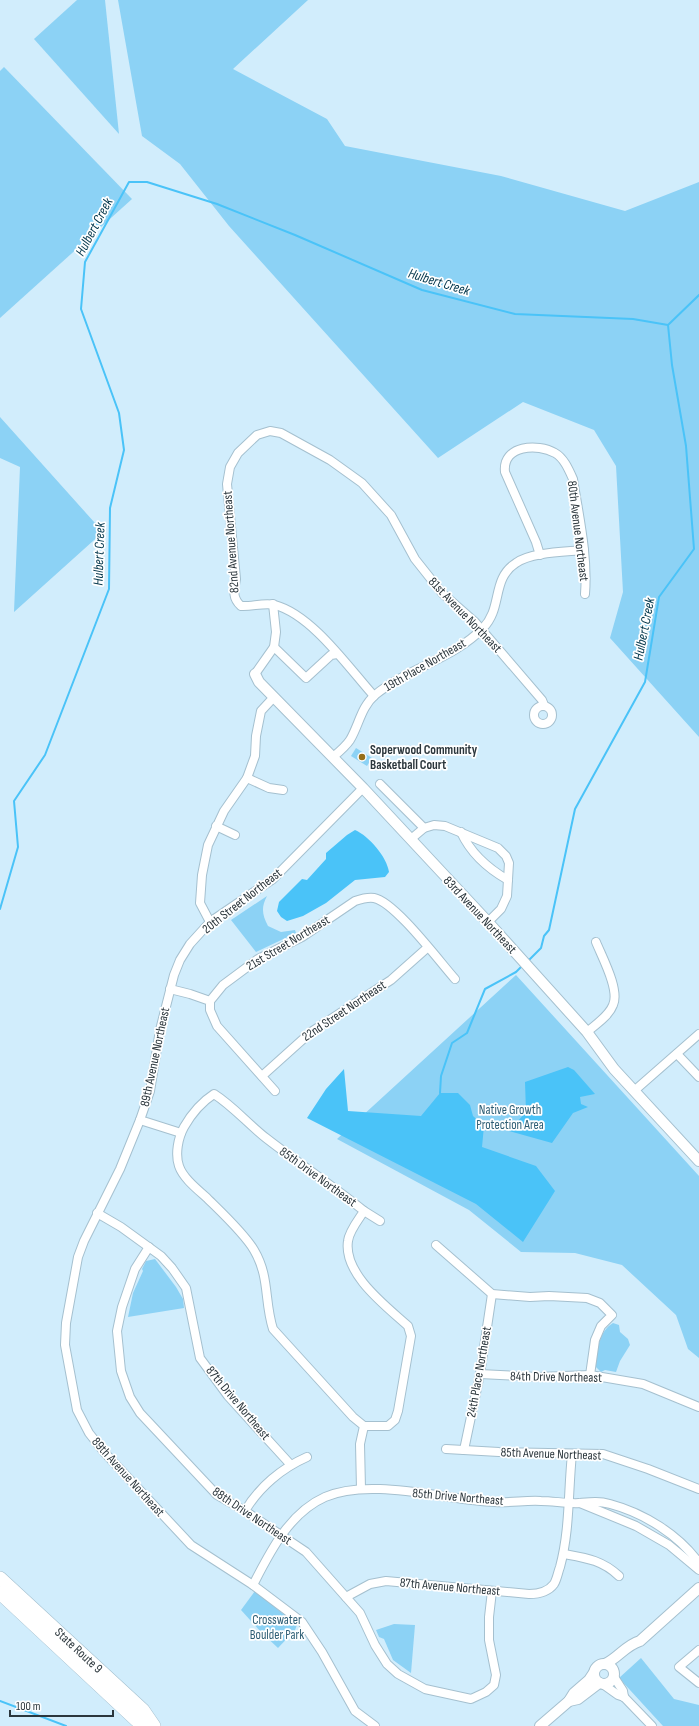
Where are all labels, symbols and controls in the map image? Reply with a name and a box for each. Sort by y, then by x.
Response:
water label: Hulbert Creek [72,194,117,259]
water label: Hulbert Creek [406,265,473,300]
street label: 80th Avenue Northeast [564,480,592,582]
street label: 82nd Avenue Northeast [219,490,243,594]
water label: Hulbert Creek [89,521,109,586]
street label: 81st Avenue Northeast [425,574,505,656]
water label: Hulbert Creek [630,596,659,662]
street label: 19th Place Northeast [381,635,469,695]
place label: Soperwood Community Basketball Court [370,742,478,773]
marker: Soperwood Community Basketball Court [357,752,367,762]
street label: 20th Street Northeast [199,865,285,937]
street label: 83rd Avenue Northeast [440,873,520,957]
street label: 21st Street Northeast [243,912,333,974]
street label: 22nd Street Northeast [299,977,389,1045]
street label: 89th Avenue Northeast [137,1006,173,1108]
park label: Native Growth Protection Area [476,1102,544,1133]
street label: 85th Drive Northeast [276,1144,360,1210]
street label: 24th Place Northeast [463,1325,495,1419]
street label: 87th Drive Northeast [202,1363,274,1443]
street label: 84th Drive Northeast [510,1368,602,1386]
street label: 89th Avenue Northeast [88,1434,168,1520]
street label: 85th Avenue Northeast [500,1444,602,1464]
street label: 88th Drive Northeast [209,1484,295,1548]
street label: 85th Drive Northeast [412,1485,504,1509]
street label: 87th Avenue Northeast [399,1575,501,1599]
park label: Crosswater Boulder Park [250,1612,304,1643]
street label: State Route 9 [51,1625,106,1677]
scale bar [10,1692,113,1718]
text: 100 m [16,1699,41,1714]

